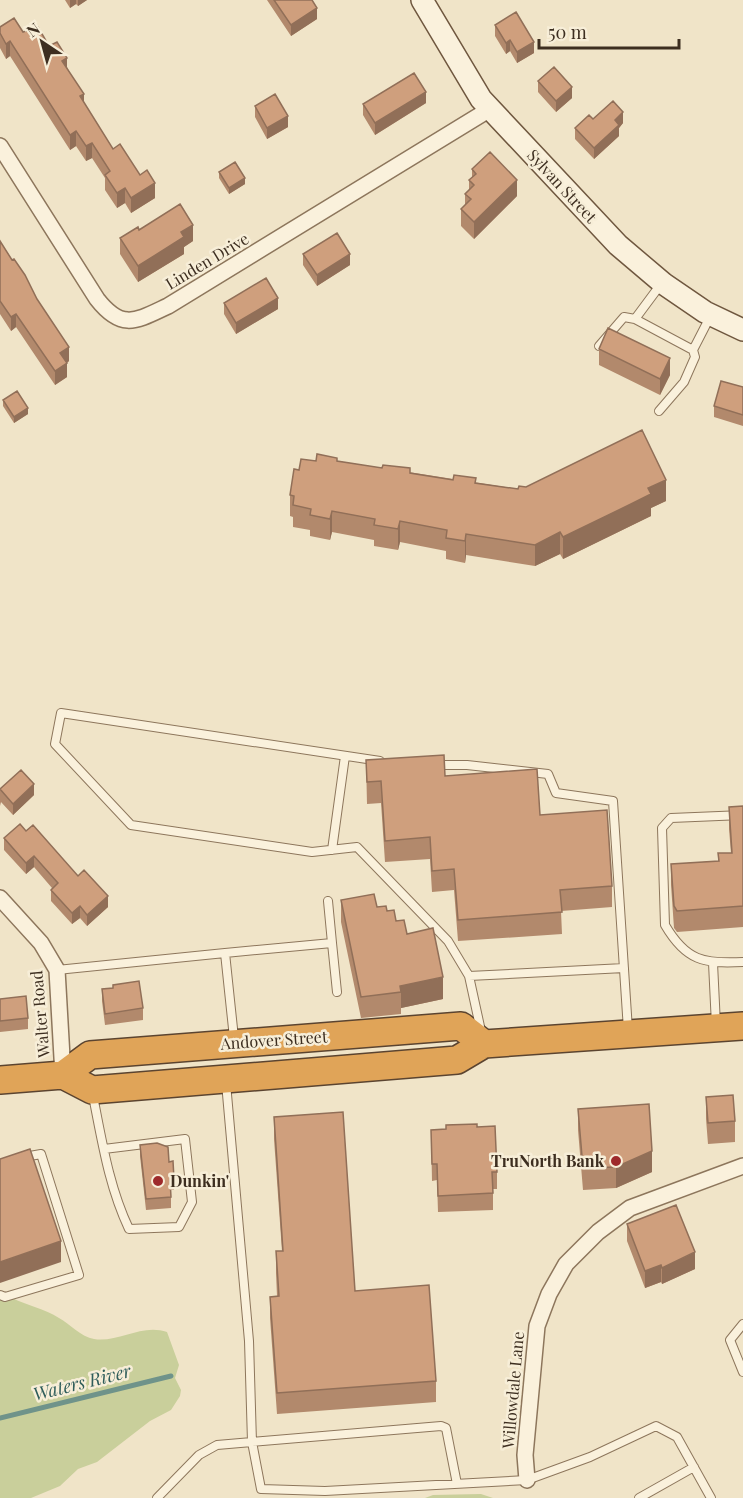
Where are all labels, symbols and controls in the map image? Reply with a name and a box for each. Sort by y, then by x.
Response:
north arrow [12,12,72,72]
scale bar [539,12,678,50]
text: N [22,17,44,41]
text: 50 m [548,20,587,44]
street label: Sylvan Street [523,144,602,227]
street label: Linden Drive [161,227,252,294]
street label: Walter Road [25,970,54,1059]
street label: Andover Street [219,1025,328,1054]
place label: TruNorth Bank [491,1150,605,1171]
marker: TruNorth Bank [609,1154,623,1168]
place label: Dunkin' [170,1170,229,1191]
marker: Dunkin' [151,1174,165,1188]
street label: Willowdale Lane [497,1331,528,1450]
water label: Waters River [30,1358,134,1406]

